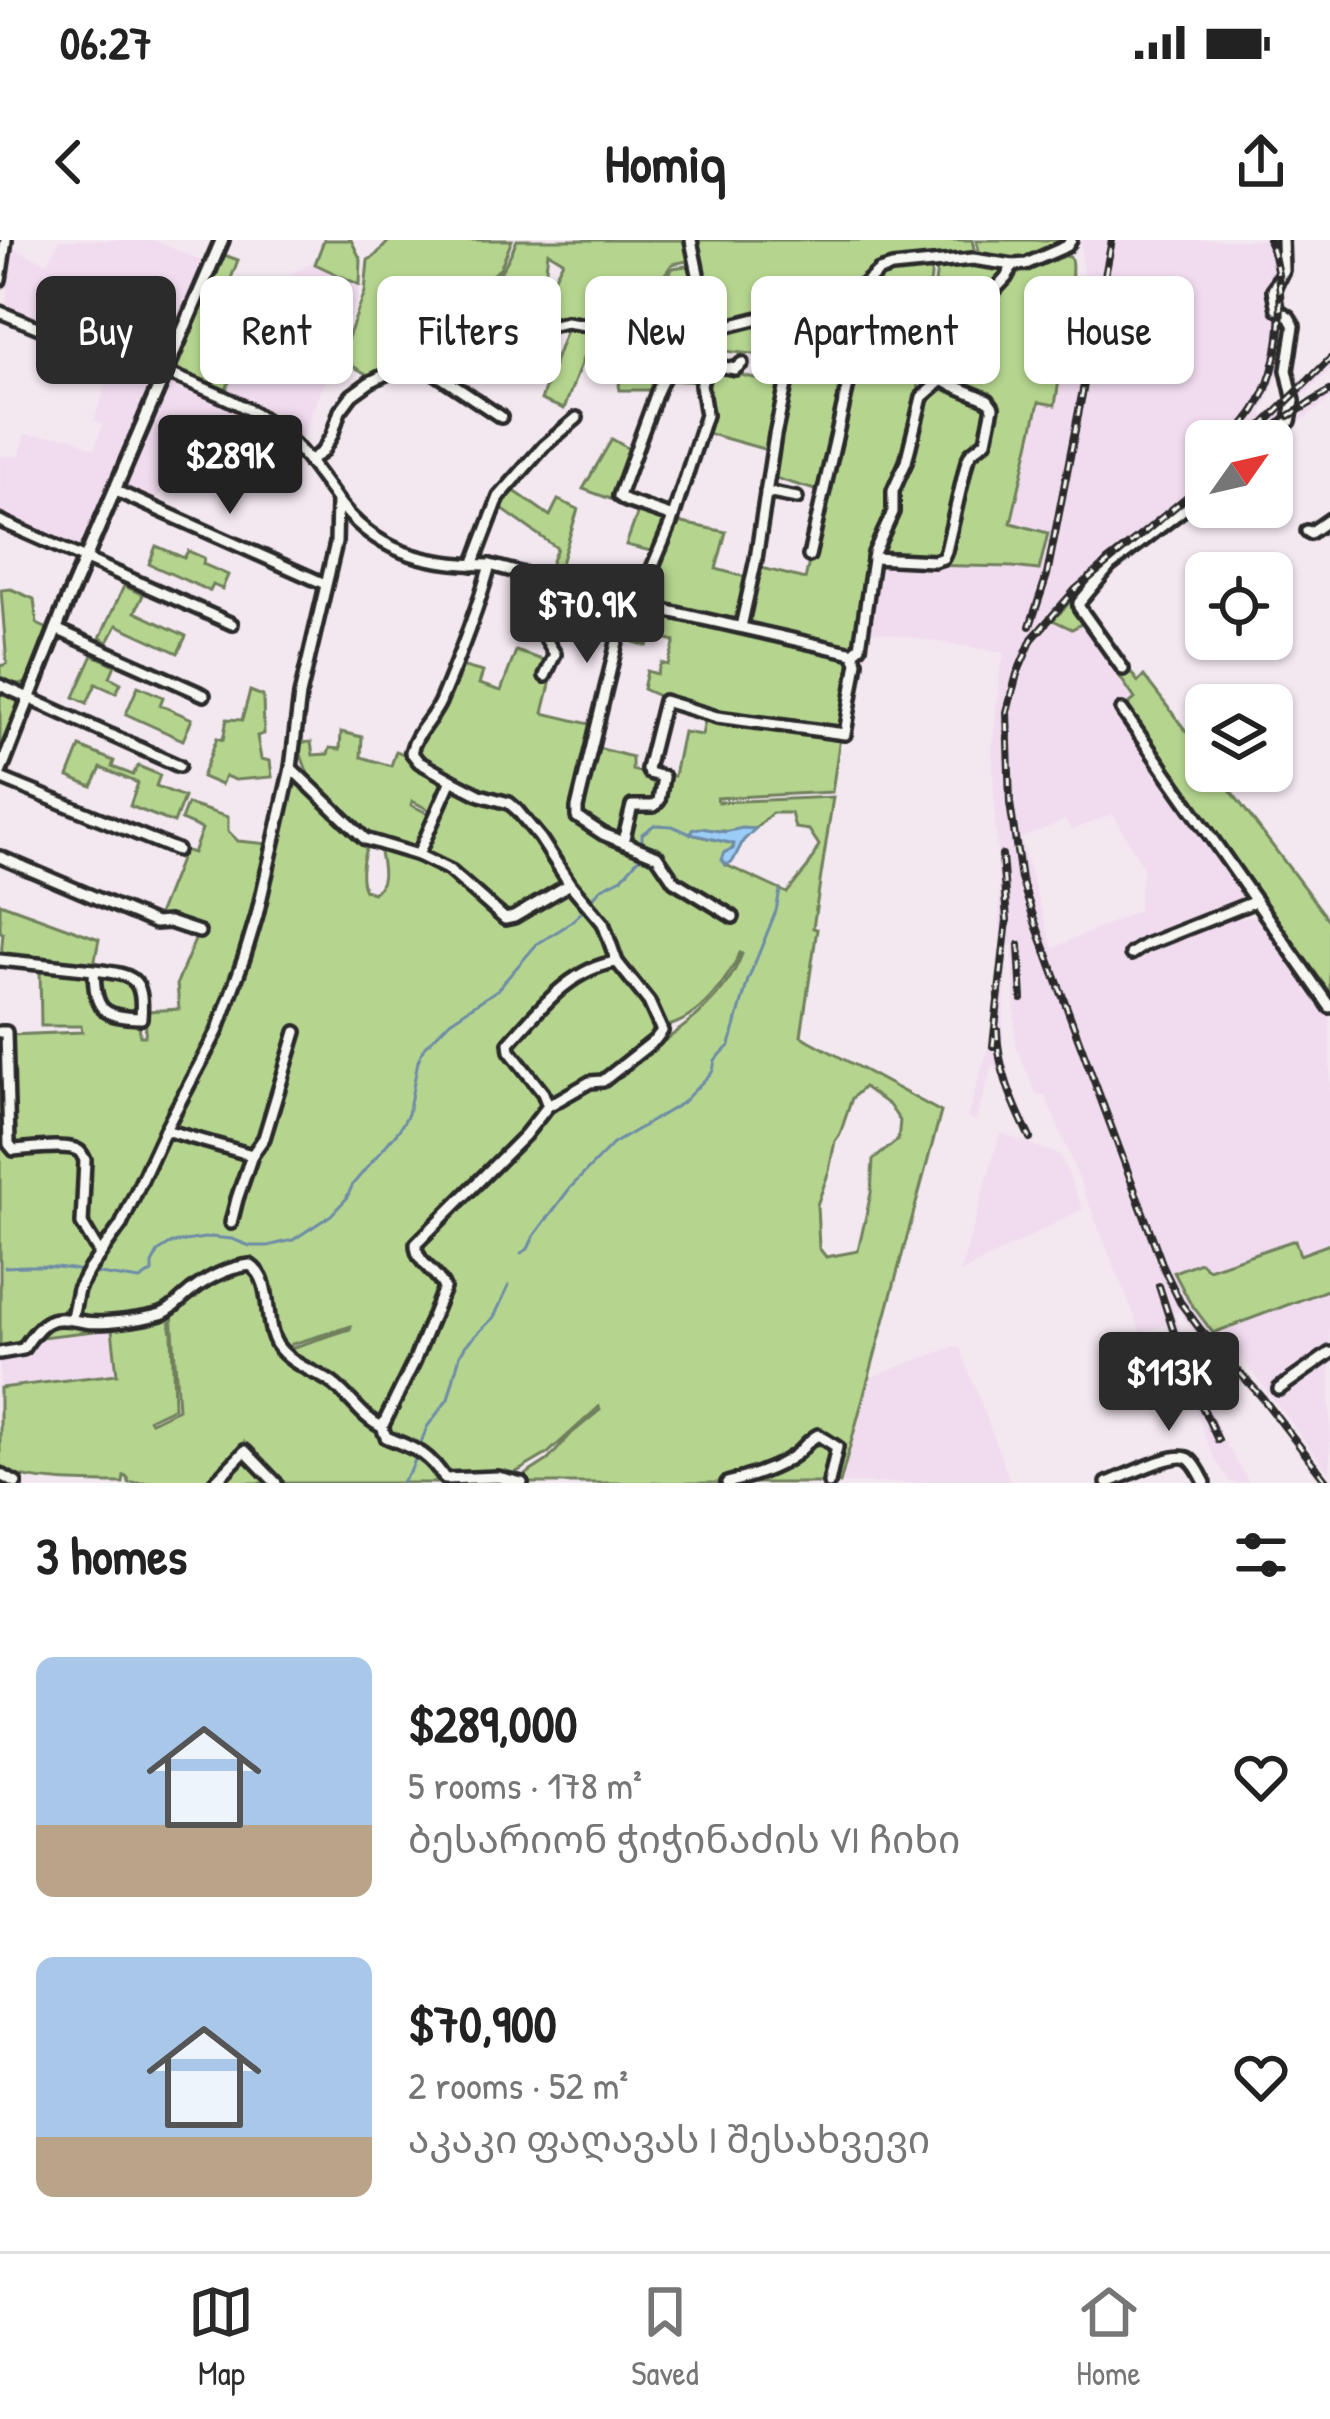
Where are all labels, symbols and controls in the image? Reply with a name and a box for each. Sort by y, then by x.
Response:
text: 06:27 [60,12,152,73]
text: Homiq [605,126,725,199]
icon: back [36,129,102,195]
icon: share [1228,129,1294,195]
chip: Buy [36,276,176,384]
chip: Rent [200,276,353,384]
chip: Filters [377,276,561,384]
chip: New [585,276,727,384]
chip: Apartment [751,276,1000,384]
chip: House [1024,276,1194,384]
pin: $289K [146,415,314,517]
north arrow [1185,420,1293,528]
map controls [1185,420,1293,792]
text: $289K [185,427,275,480]
button: locate [1185,552,1293,660]
pin: $70.9K [489,564,685,666]
text: $70.9K [537,576,637,629]
button: layers [1185,684,1293,792]
pin: $113K [1085,1332,1253,1434]
text: $113K [1126,1344,1212,1397]
text: 3 homes [36,1521,187,1590]
icon: filters [1228,1522,1294,1588]
text: $289,000 [408,1689,577,1758]
icon: home [132,1705,276,1849]
icon: heart [1228,1744,1294,1810]
text: 5 rooms · 178 m² [408,1758,642,1811]
text: ბესარიონ ჭიჭინაძის VI ჩიხი [408,1812,960,1865]
text: $70,900 [408,1989,557,2058]
icon: home [132,2005,276,2149]
icon: heart [1228,2044,1294,2110]
text: 2 rooms · 52 m² [408,2058,628,2111]
text: აკაკი ფაღავას I შესახვევი [408,2112,930,2165]
tab: Map [188,2279,254,2395]
tab: Saved [631,2279,699,2395]
tab: Home [1076,2279,1142,2395]

